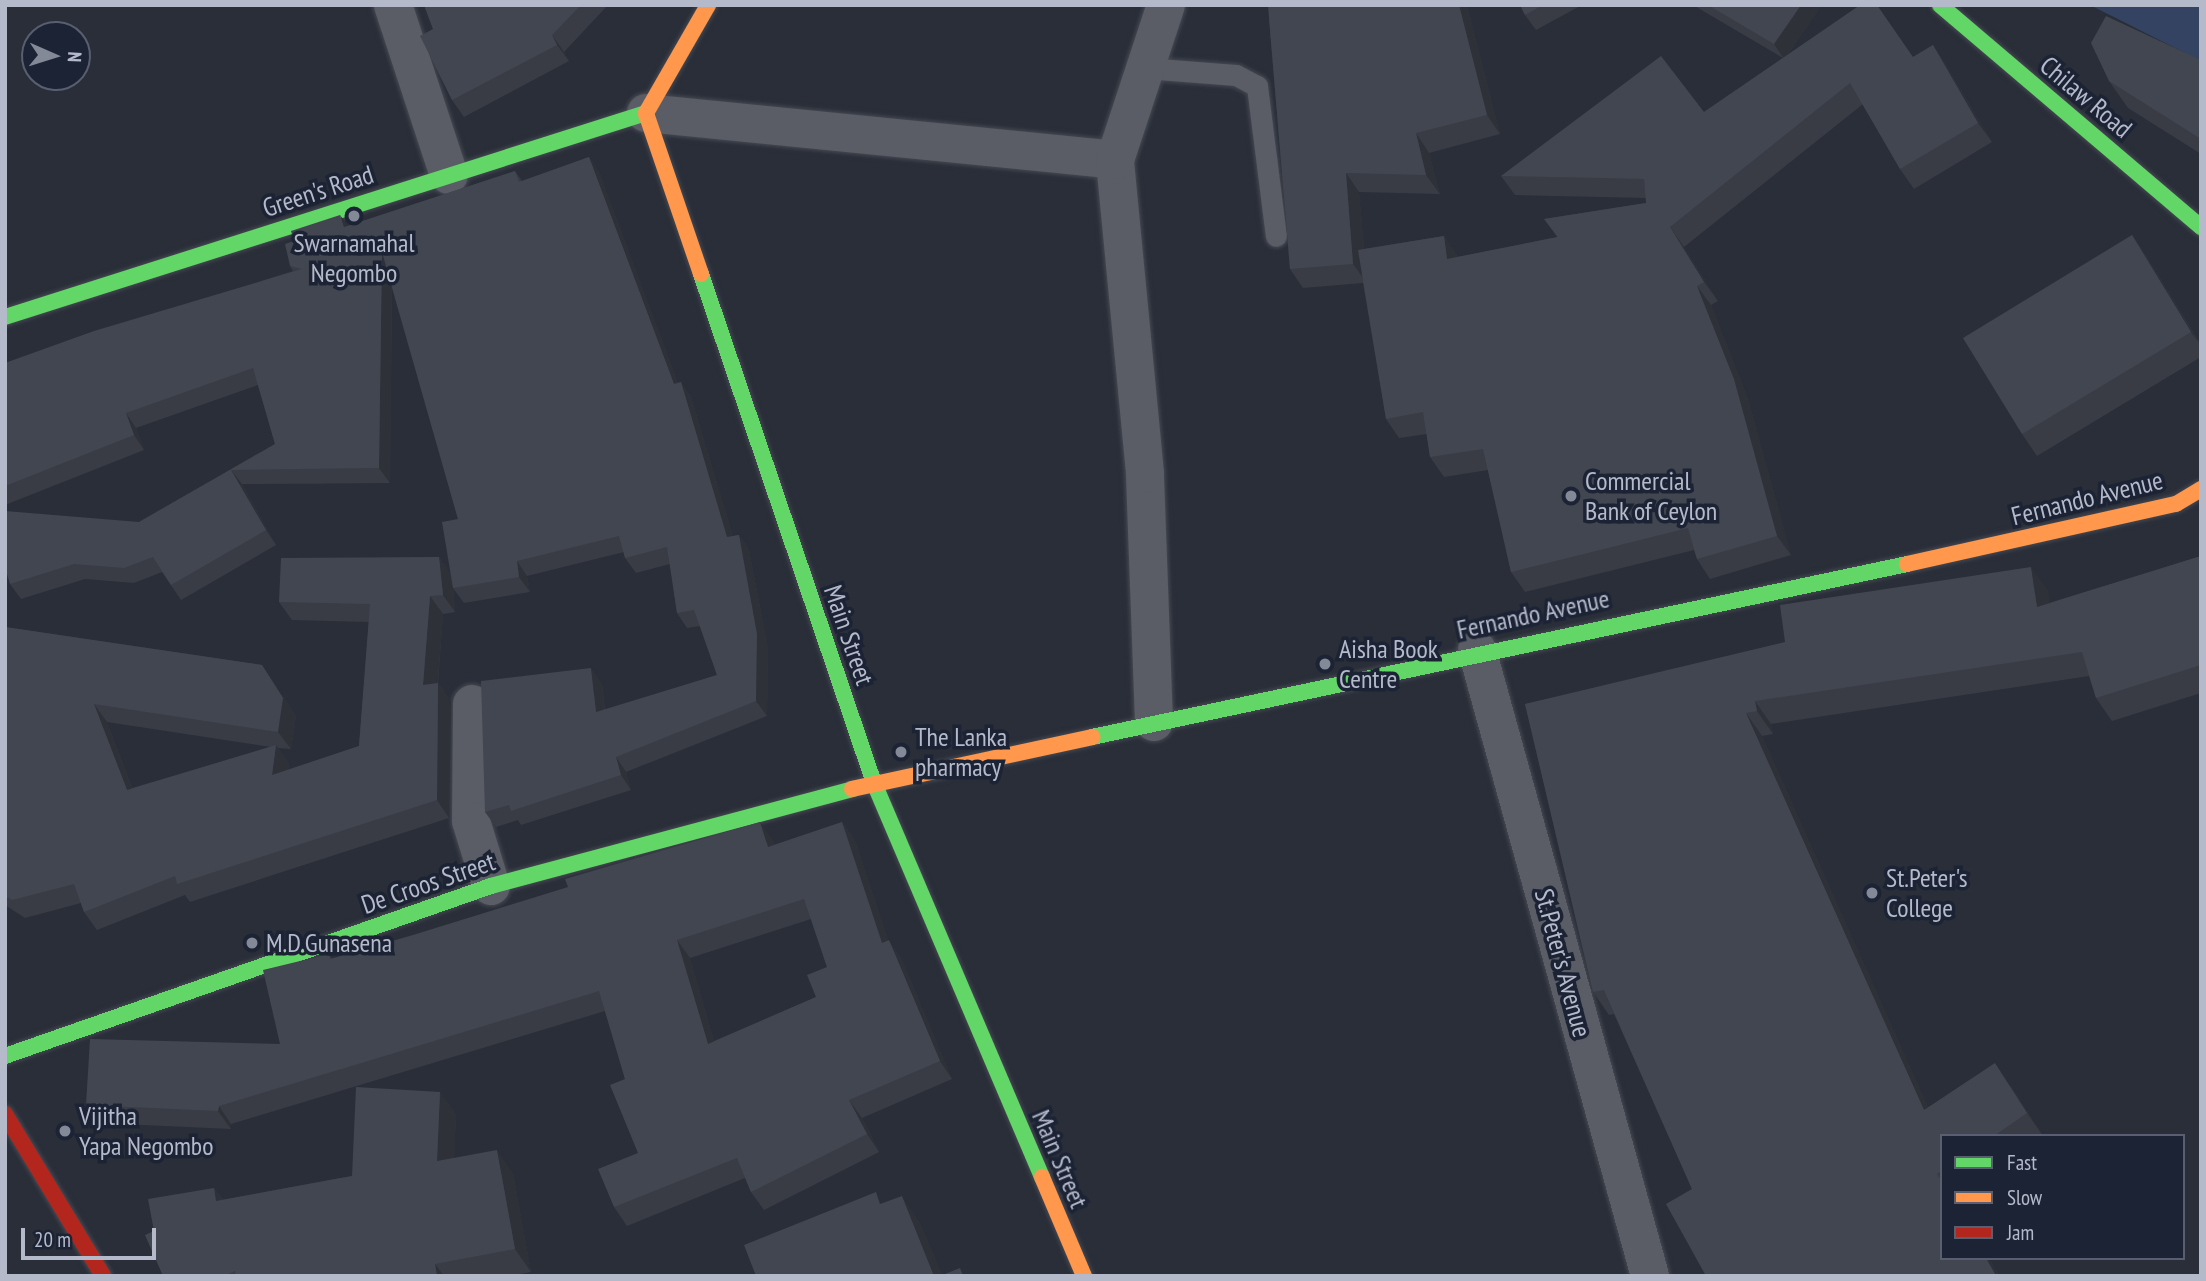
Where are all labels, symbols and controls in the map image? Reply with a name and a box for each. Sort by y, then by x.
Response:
north arrow [21,21,91,91]
street label: Chilaw Road [2034,49,2138,145]
text: N [63,51,87,63]
street label: Green's Road [259,158,377,224]
marker: Swarnamahal Negombo [346,208,362,224]
place label: Swarnamahal Negombo [293,227,415,288]
street label: Fernando Avenue [2008,464,2166,532]
place label: Commercial Bank of Ceylon [1585,465,1718,526]
marker: Commercial Bank of Ceylon [1563,488,1579,504]
street label: Main Street [817,581,881,689]
street label: Fernando Avenue [1454,583,1612,645]
place label: Aisha Book Centre [1339,633,1438,694]
marker: Aisha Book Centre [1317,656,1333,672]
place label: The Lanka pharmacy [915,721,1007,782]
marker: The Lanka pharmacy [893,744,909,760]
street label: De Croos Street [357,846,499,920]
place label: St.Peter's College [1886,862,1968,924]
street label: St.Peter's Avenue [1528,885,1598,1041]
marker: St.Peter's College [1864,885,1880,901]
place label: M.D.Gunasena [266,927,392,959]
marker: M.D.Gunasena [244,935,260,951]
place label: Vijitha Yapa Negombo [79,1100,213,1162]
street label: Main Street [1025,1105,1095,1213]
marker: Vijitha Yapa Negombo [57,1123,73,1139]
legend [1940,1134,2185,1260]
text: Fast [2007,1149,2037,1176]
text: Slow [2007,1184,2042,1211]
scale bar [24,1214,159,1258]
text: Jam [2007,1219,2034,1246]
text: 20 m [34,1226,71,1253]

